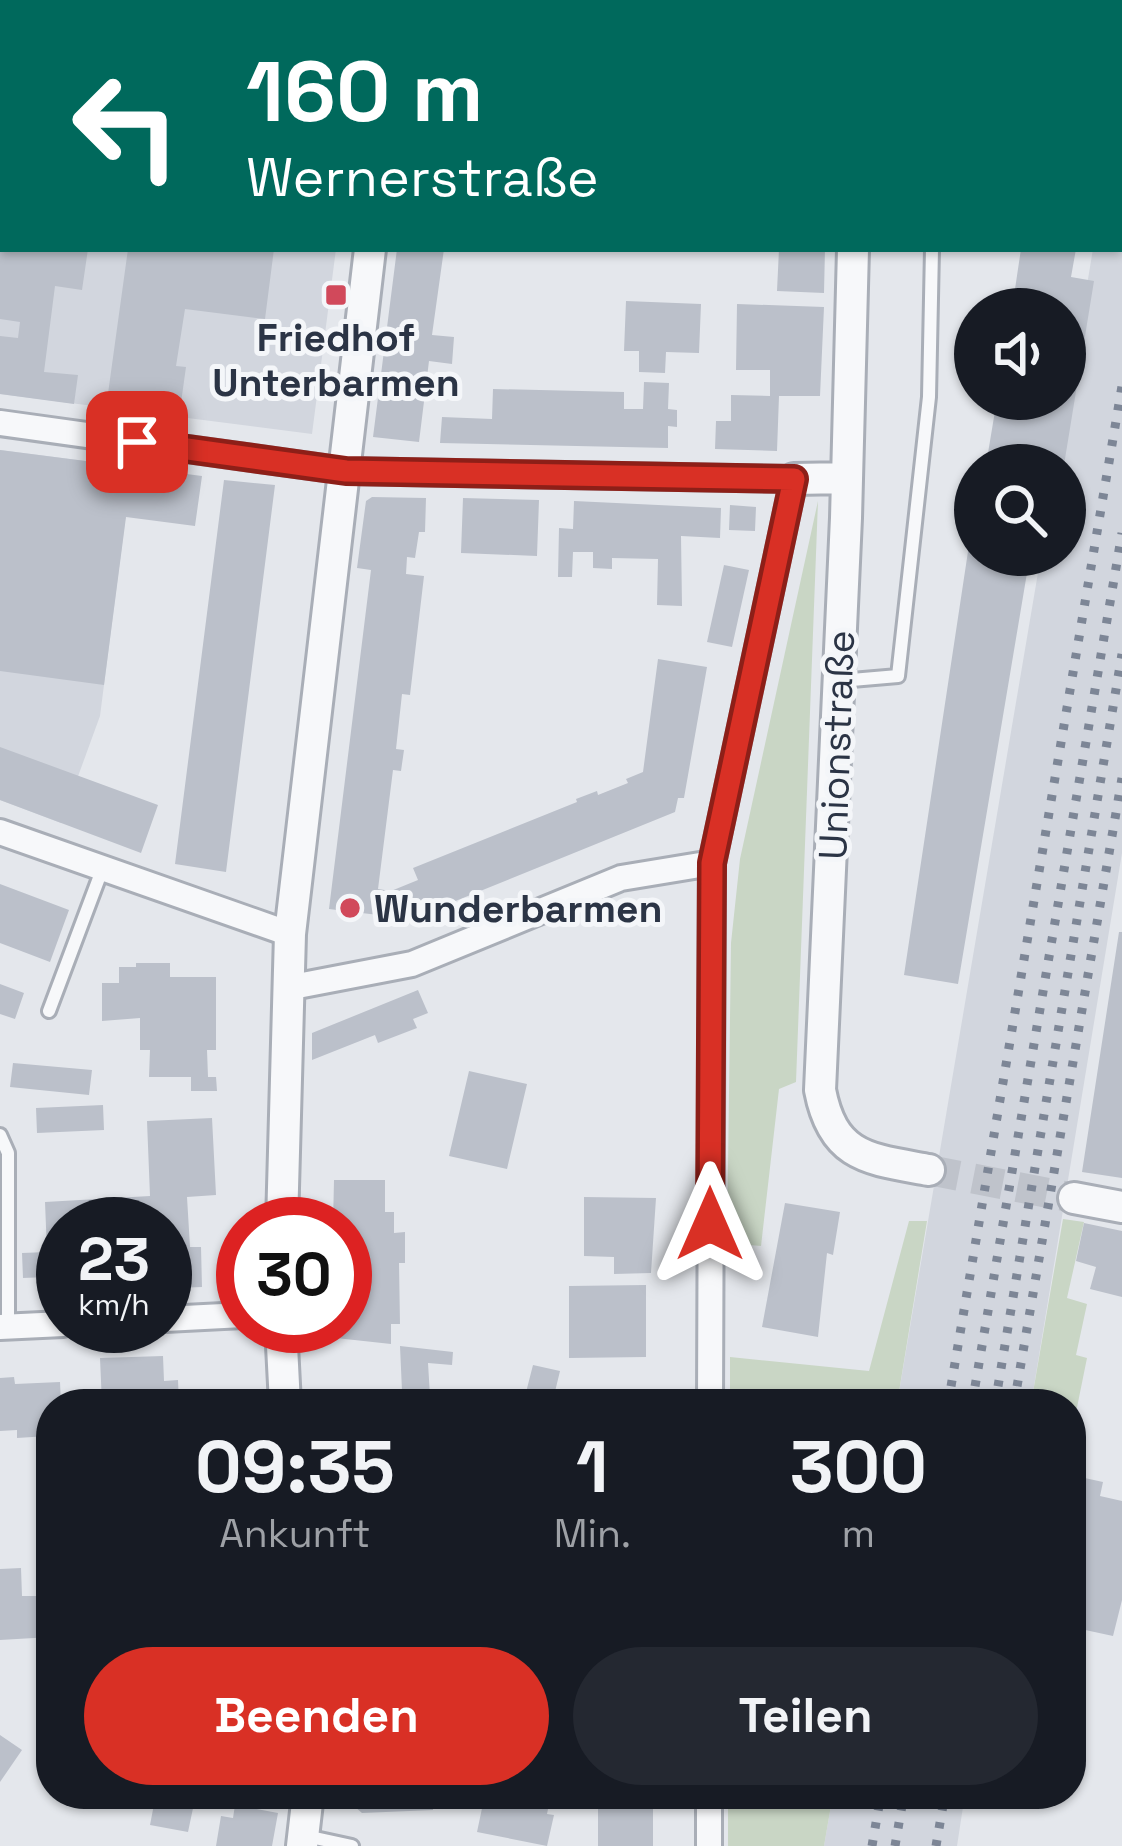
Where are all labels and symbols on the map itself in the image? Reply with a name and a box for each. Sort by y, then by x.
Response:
marker: Friedhof Unterbarmen [323,282,349,308]
place label: Friedhof Unterbarmen [212,313,460,407]
pin [86,391,188,493]
street label: Unionstraße [808,629,865,861]
place label: Wunderbarmen [374,884,663,933]
marker: Wunderbarmen [337,895,363,921]
position arrow [647,1161,773,1287]
speed limit sign: 30 [216,1197,372,1353]

